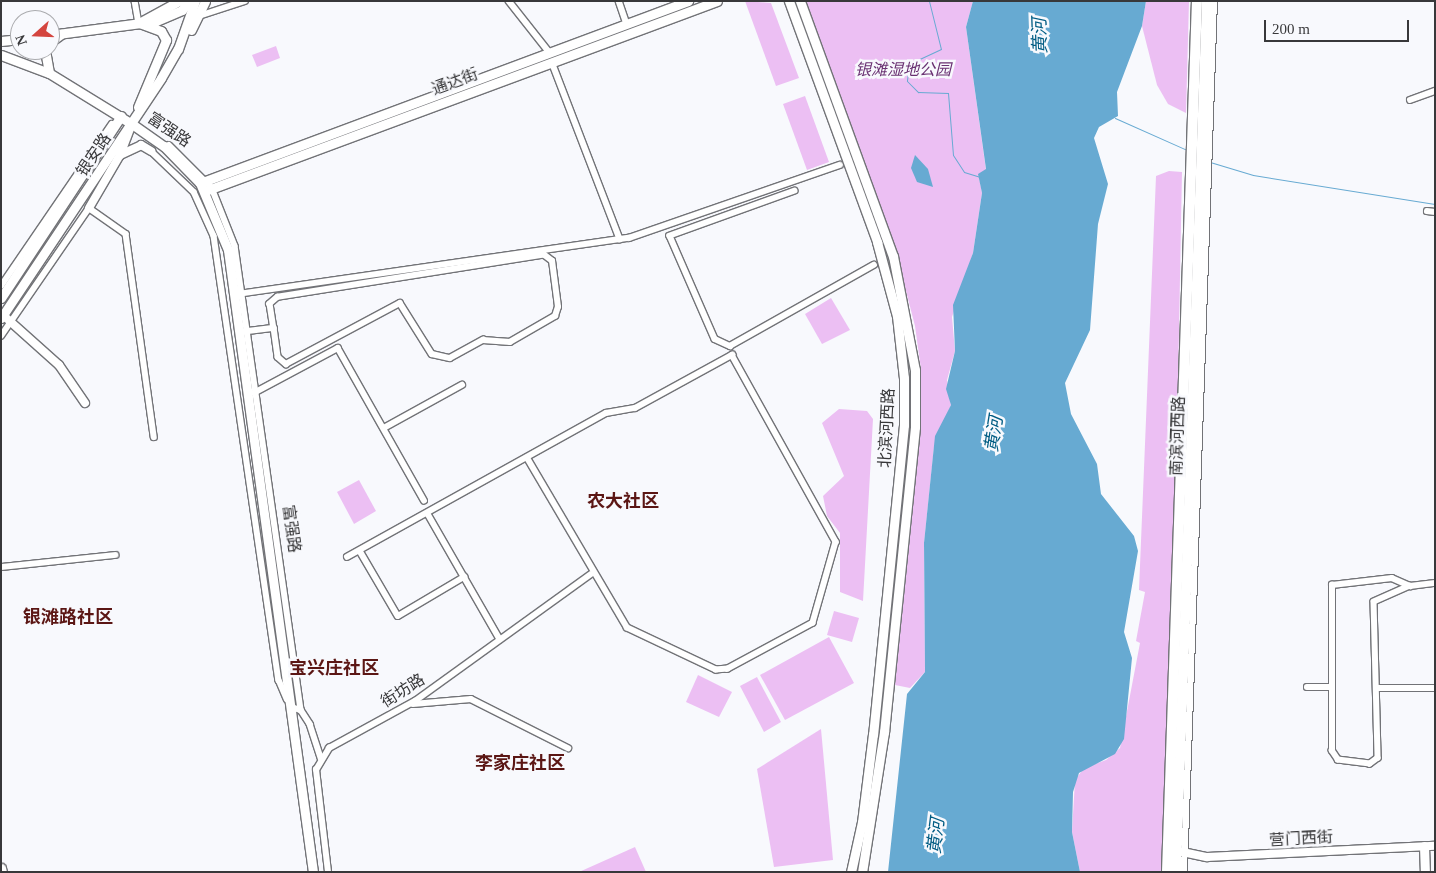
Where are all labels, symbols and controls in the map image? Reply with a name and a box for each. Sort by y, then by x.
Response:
north arrow [10,10,60,60]
scale bar [1266,10,1411,42]
water label: 黄河 [1029,18,1051,54]
text: 200 m [1272,21,1310,37]
text: N [13,33,30,47]
park label: 银滩湿地公园 [855,60,951,80]
street label: 通达街 [429,65,481,99]
street label: 富强路 [144,109,194,151]
street label: 银安路 [73,130,115,180]
street label: 北滨河西路 [875,388,899,468]
street label: 南滨河西路 [1167,396,1189,476]
water label: 黄河 [981,415,1007,453]
district label: 农大社区 [587,490,659,512]
street label: 富强路 [278,504,304,554]
district label: 银滩路社区 [23,606,113,628]
district label: 宝兴庄社区 [289,657,379,679]
street label: 街坊路 [378,670,428,712]
district label: 李家庄社区 [475,752,565,774]
water label: 黄河 [923,817,949,855]
street label: 营门西街 [1269,828,1333,850]

